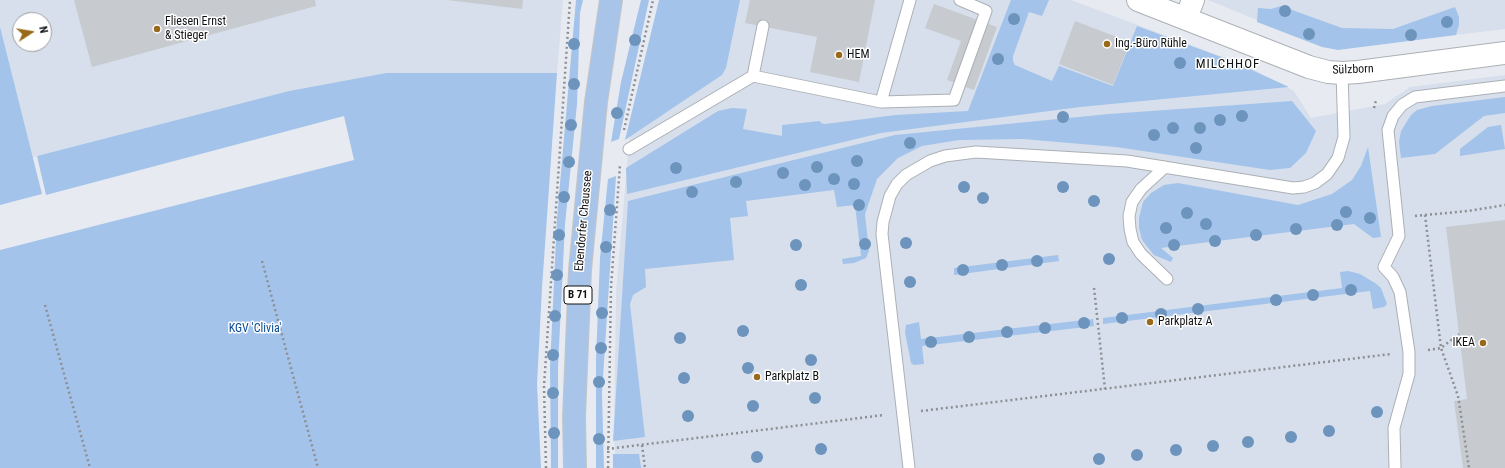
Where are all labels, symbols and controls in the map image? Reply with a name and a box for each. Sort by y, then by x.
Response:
north arrow [12,12,52,52]
place label: Fliesen Ernst & Stieger [165,15,226,43]
marker: Fliesen Ernst & Stieger [152,24,162,34]
text: N [36,25,50,34]
place label: Ing.-Büro Rühle [1115,37,1187,51]
marker: Ing.-Büro Rühle [1102,39,1112,49]
place label: HEM [847,48,869,62]
marker: HEM [834,50,844,60]
district label: MILCHHOF [1196,57,1260,73]
street label: Sülzborn [1332,62,1374,78]
street label: Ebendorfer Chaussee [572,170,596,272]
road number: B 71 [564,286,592,304]
place label: Parkplatz A [1158,315,1212,329]
marker: Parkplatz A [1145,317,1155,327]
park label: KGV 'Clivia' [229,322,281,336]
place label: IKEA [1453,336,1475,350]
marker: IKEA [1478,338,1488,348]
place label: Parkplatz B [765,370,819,384]
marker: Parkplatz B [752,372,762,382]

